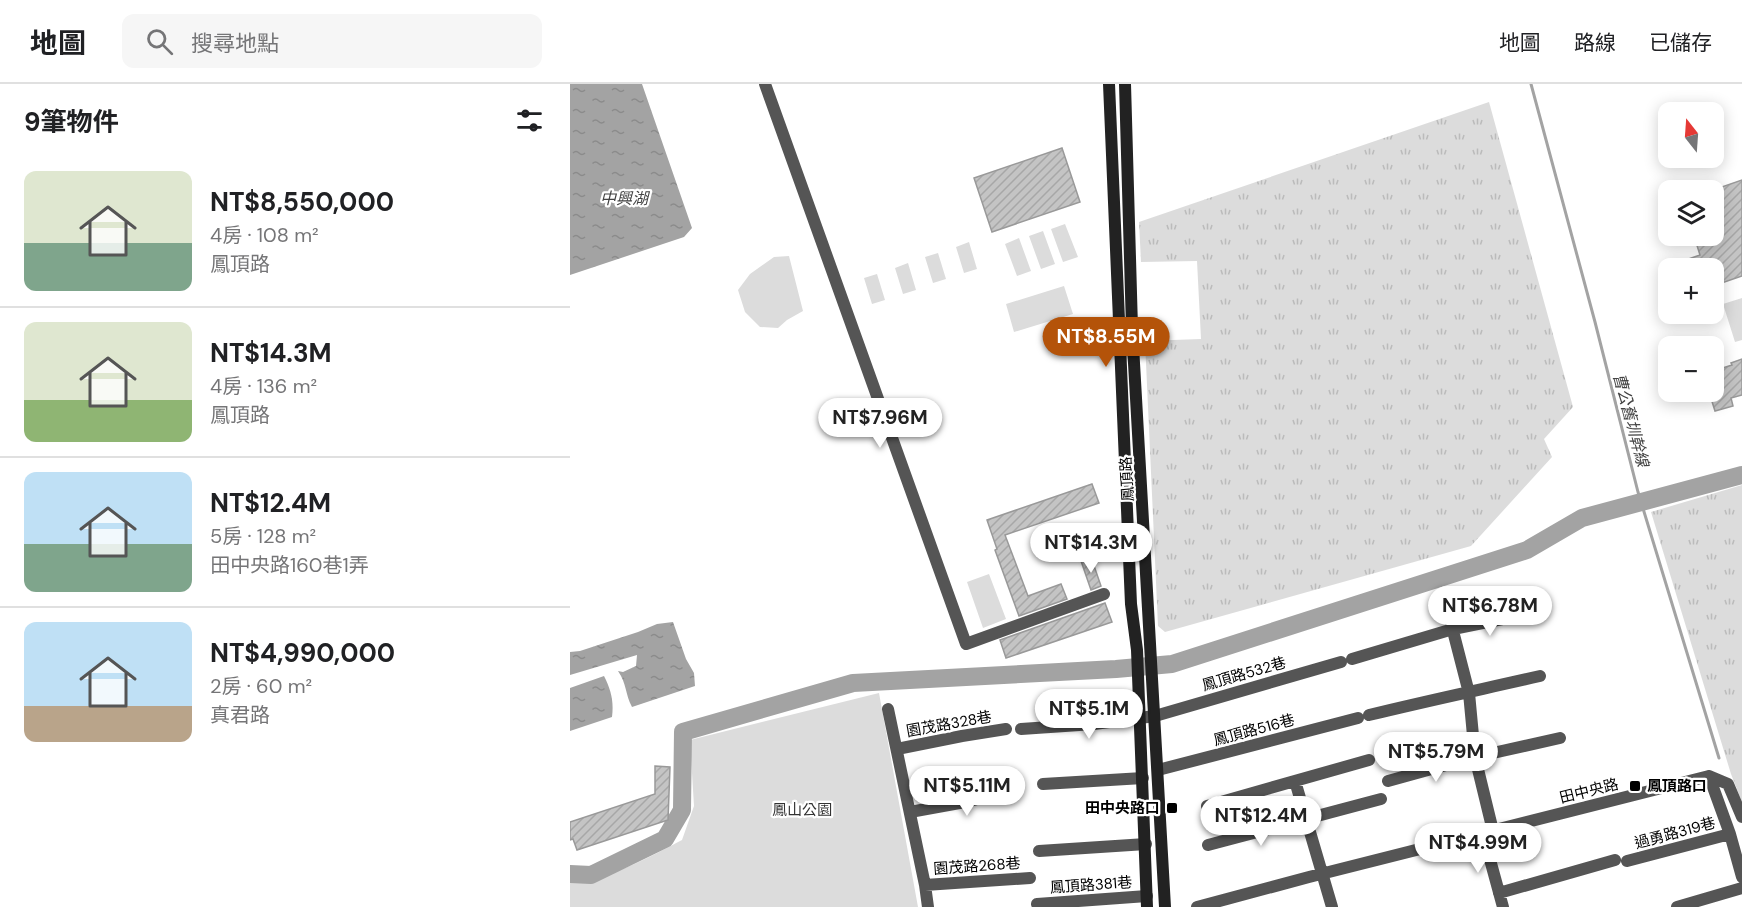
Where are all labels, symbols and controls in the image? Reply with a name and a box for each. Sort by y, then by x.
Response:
search box [122,14,542,68]
text: 地圖 [30,25,86,62]
icon: search [143,25,176,58]
text: 搜尋地點 [191,29,279,58]
text: 地圖 [1499,29,1541,57]
text: 路線 [1574,29,1616,57]
text: 已儲存 [1649,29,1712,57]
north arrow [1658,102,1724,168]
map controls [1658,102,1724,402]
icon: filters [513,104,546,137]
text: 9筆物件 [24,105,119,139]
button: layers [1658,180,1724,246]
text: NT$8,550,000 [210,185,394,219]
water label: 中興湖 [600,188,651,209]
icon: home [72,195,144,267]
text: 4房 · 108 m² [210,222,319,248]
text: 鳳頂路 [210,251,270,277]
button: + [1658,258,1724,324]
pin: NT$8.55M [1044,317,1168,368]
text: NT$8.55M [1057,323,1155,349]
text: NT$14.3M [210,336,332,370]
button: − [1658,336,1724,402]
icon: home [72,346,144,418]
water label: 曹公舊圳幹線 [1608,371,1654,471]
text: 4房 · 136 m² [210,373,317,399]
pin: NT$7.96M [818,398,942,449]
text: 鳳頂路 [210,402,270,428]
text: NT$7.96M [832,404,928,430]
street label: 鳳頂路 [1116,456,1138,502]
text: NT$12.4M [210,486,331,520]
icon: home [72,496,144,568]
text: 5房 · 128 m² [210,523,316,549]
pin: NT$14.3M [1029,523,1153,574]
text: NT$14.3M [1044,529,1138,555]
text: 田中央路160巷1弄 [210,552,369,578]
pin: NT$6.78M [1428,586,1552,637]
text: NT$6.78M [1442,592,1538,618]
text: NT$4,990,000 [210,636,395,670]
icon: home [72,646,144,718]
street label: 鳳頂路532巷 [1200,652,1288,696]
text: 2房 · 60 m² [210,673,312,699]
pin: NT$5.1M [1034,689,1144,740]
text: NT$5.1M [1049,695,1129,721]
text: 真君路 [210,702,270,728]
street label: 園茂路328巷 [905,707,993,741]
street label: 鳳頂路516巷 [1211,710,1297,750]
pin: NT$5.79M [1374,732,1498,783]
text: NT$5.79M [1388,738,1484,764]
pin: NT$5.11M [905,766,1029,817]
text: NT$5.11M [923,772,1011,798]
street label: 田中央路 [1557,774,1621,808]
place label: 鳳頂路口 [1647,776,1707,796]
marker: 鳳頂路口 [1628,779,1642,793]
pin: NT$12.4M [1199,796,1323,847]
place label: 田中央路口 [1085,798,1160,818]
park label: 鳳山公園 [772,800,832,820]
marker: 田中央路口 [1165,801,1179,815]
text: NT$12.4M [1214,802,1308,828]
street label: 過勇路319巷 [1632,813,1718,853]
pin: NT$4.99M [1416,823,1540,874]
text: NT$4.99M [1428,829,1528,855]
street label: 園茂路268巷 [933,853,1021,879]
street label: 鳳頂路381巷 [1049,872,1133,898]

